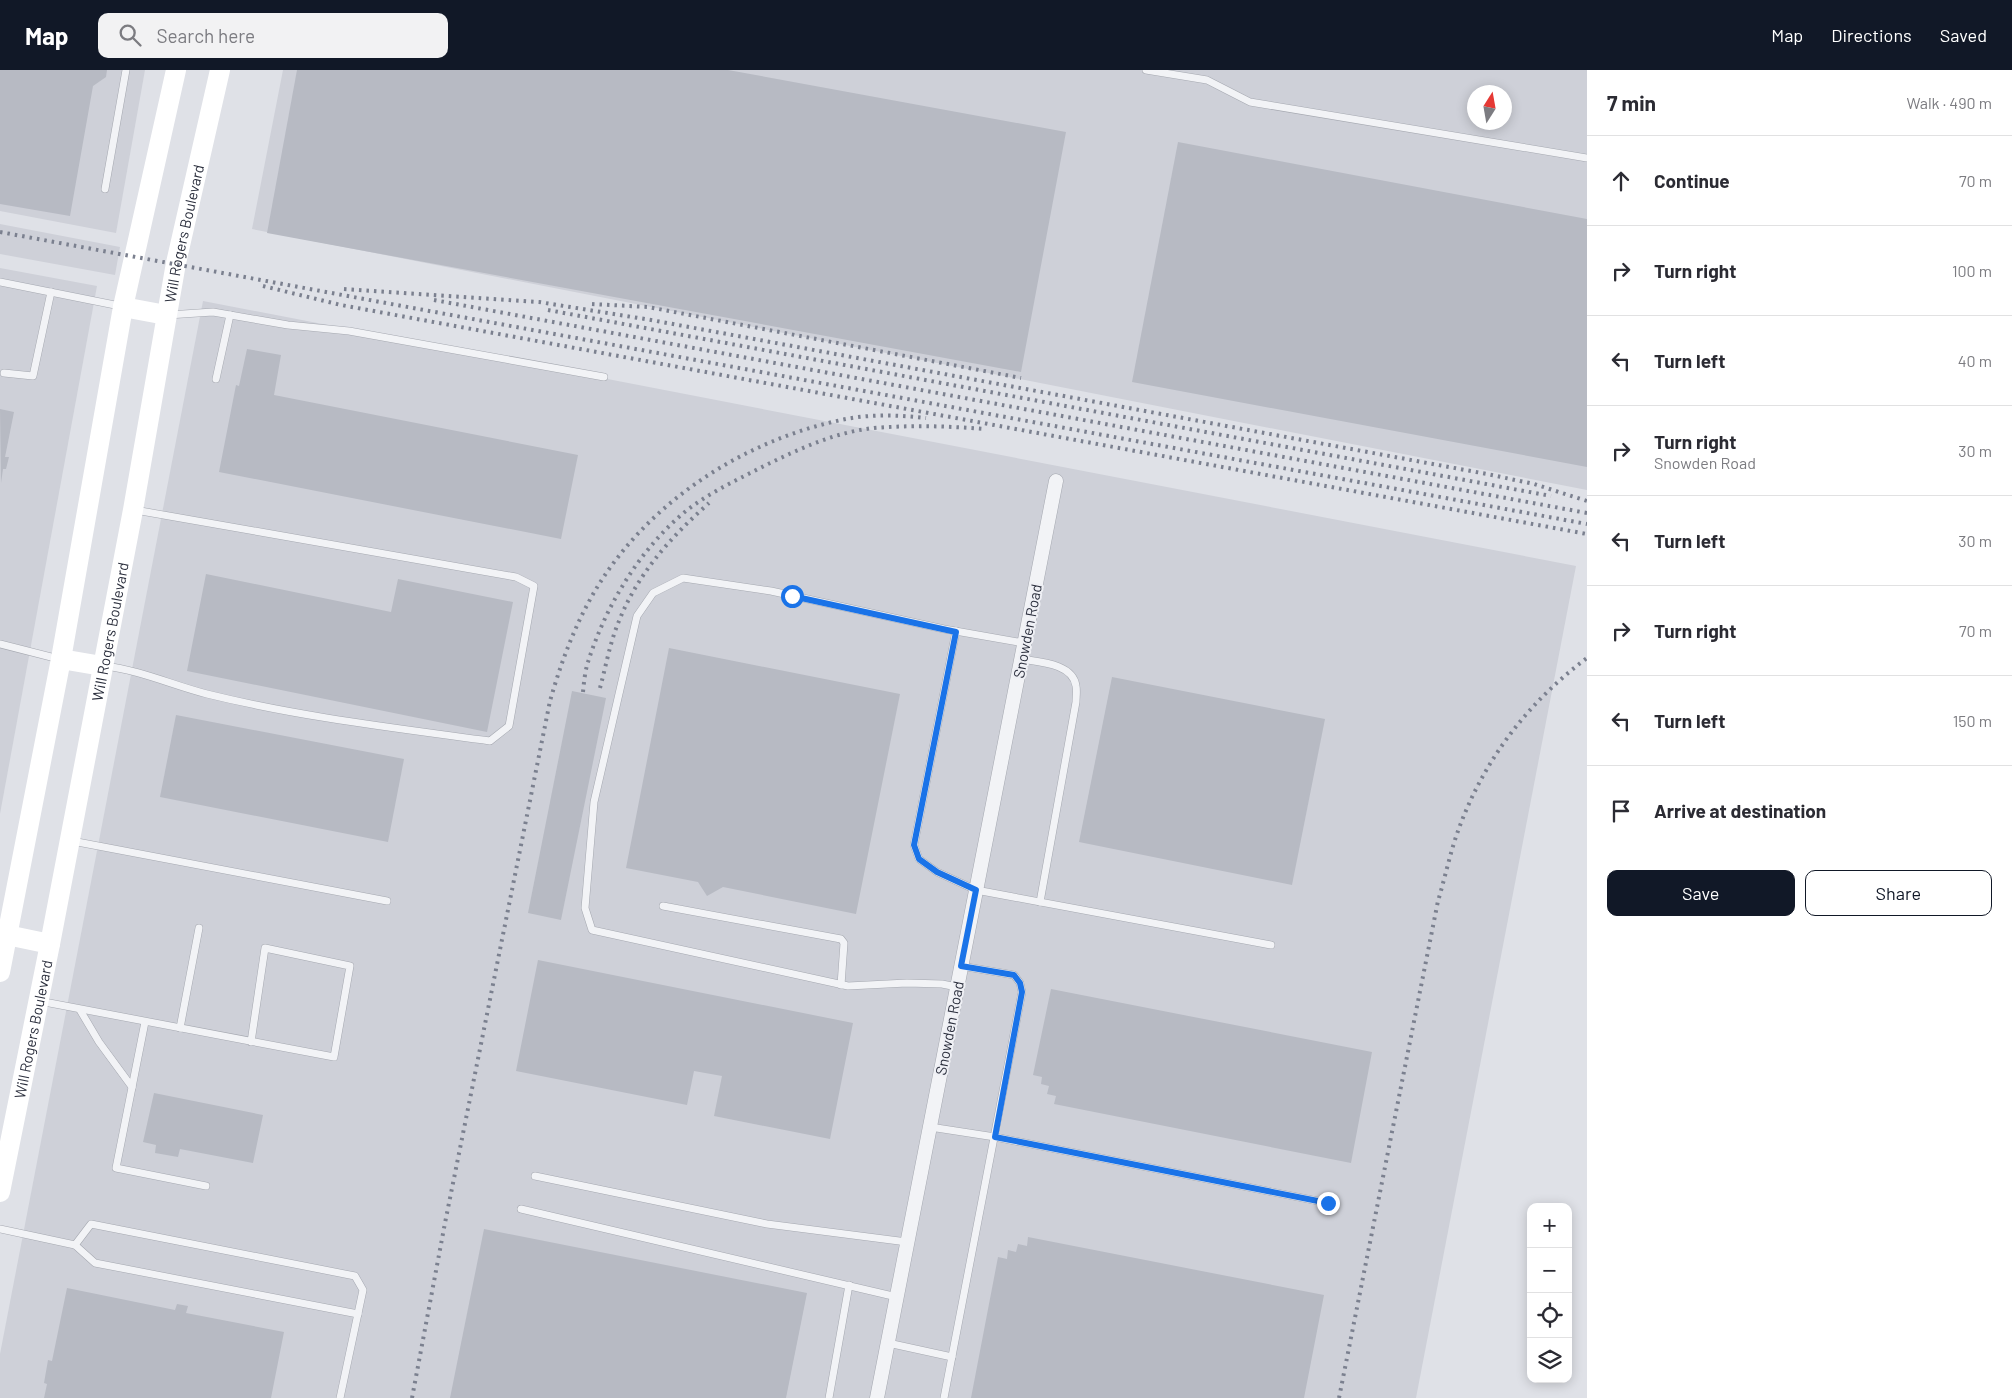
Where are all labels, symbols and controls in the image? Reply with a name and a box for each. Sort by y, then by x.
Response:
search box [98,13,448,58]
text: Map [25,21,68,50]
icon: search [116,21,144,49]
text: Search here [156,24,255,47]
text: Map [1771,24,1803,46]
text: Directions [1831,24,1912,46]
text: Saved [1940,24,1987,46]
north arrow [1467,85,1512,130]
text: 7 min [1607,90,1656,115]
text: Walk · 490 m [1906,93,1992,112]
street label: Will Rogers Boulevard [160,163,207,304]
icon: ahead [1607,167,1635,195]
text: Continue [1654,169,1730,192]
text: 70 m [1959,171,1992,190]
icon: right [1607,257,1635,285]
text: Turn right [1654,259,1736,282]
text: 100 m [1952,261,1992,280]
icon: left [1607,347,1635,375]
text: Turn left [1654,349,1725,372]
text: 40 m [1958,351,1992,370]
text: Turn right [1654,430,1736,453]
icon: right [1607,437,1635,465]
text: 30 m [1958,441,1992,460]
text: Snowden Road [1654,453,1756,472]
icon: left [1607,527,1635,555]
text: Turn left [1654,529,1725,552]
text: 30 m [1958,531,1992,550]
street label: Will Rogers Boulevard [88,561,132,703]
street label: Snowden Road [1009,582,1045,680]
route start [781,585,804,608]
icon: right [1607,617,1635,645]
text: Turn right [1654,619,1736,642]
text: 70 m [1959,621,1992,640]
icon: left [1607,707,1635,735]
text: Turn left [1654,709,1725,732]
text: 150 m [1953,711,1992,730]
icon: arrive [1607,797,1635,825]
text: Arrive at destination [1654,799,1826,822]
button: Save [1607,870,1795,916]
button: Share [1805,870,1992,916]
street label: Will Rogers Boulevard [10,958,56,1100]
street label: Snowden Road [931,979,967,1077]
route end [1317,1192,1340,1215]
map controls [1527,1203,1572,1383]
button: + [1527,1203,1572,1248]
button: − [1527,1248,1572,1293]
button: locate [1527,1293,1572,1338]
button: layers [1527,1338,1572,1383]

